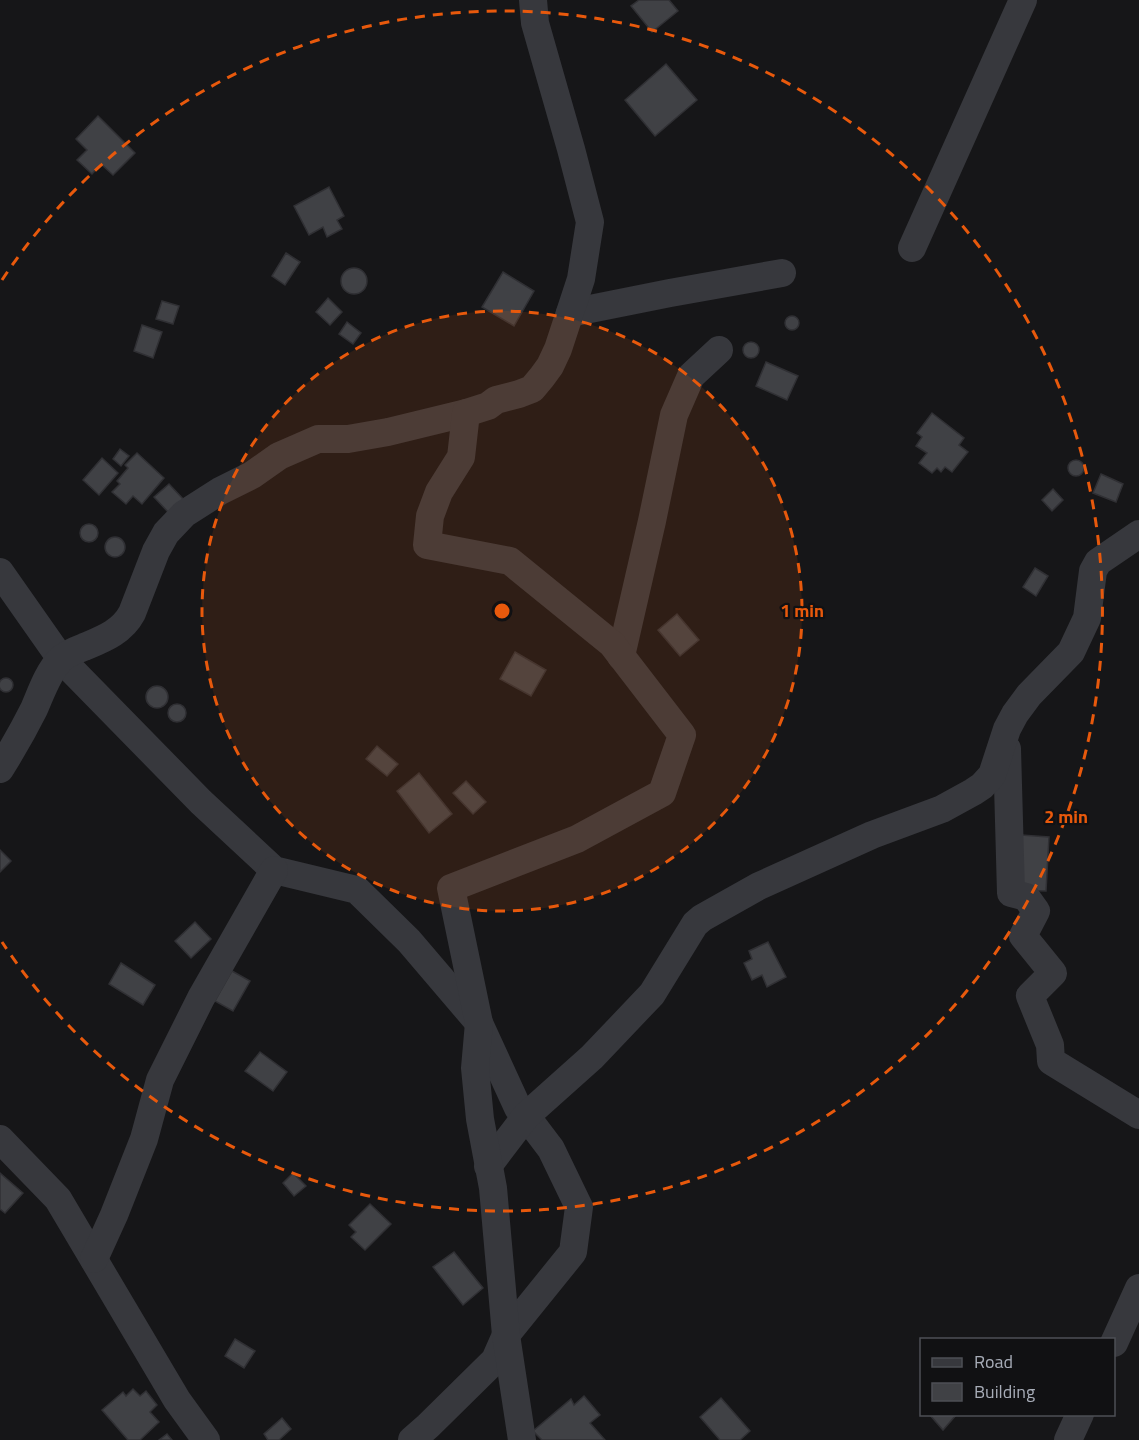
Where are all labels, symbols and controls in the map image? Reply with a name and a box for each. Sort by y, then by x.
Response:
text: 1 min [780,597,824,624]
centre of rings [492,601,512,621]
text: 2 min [1044,803,1088,830]
legend [920,1338,1115,1416]
text: Road [974,1348,1013,1375]
text: Building [974,1378,1035,1405]

